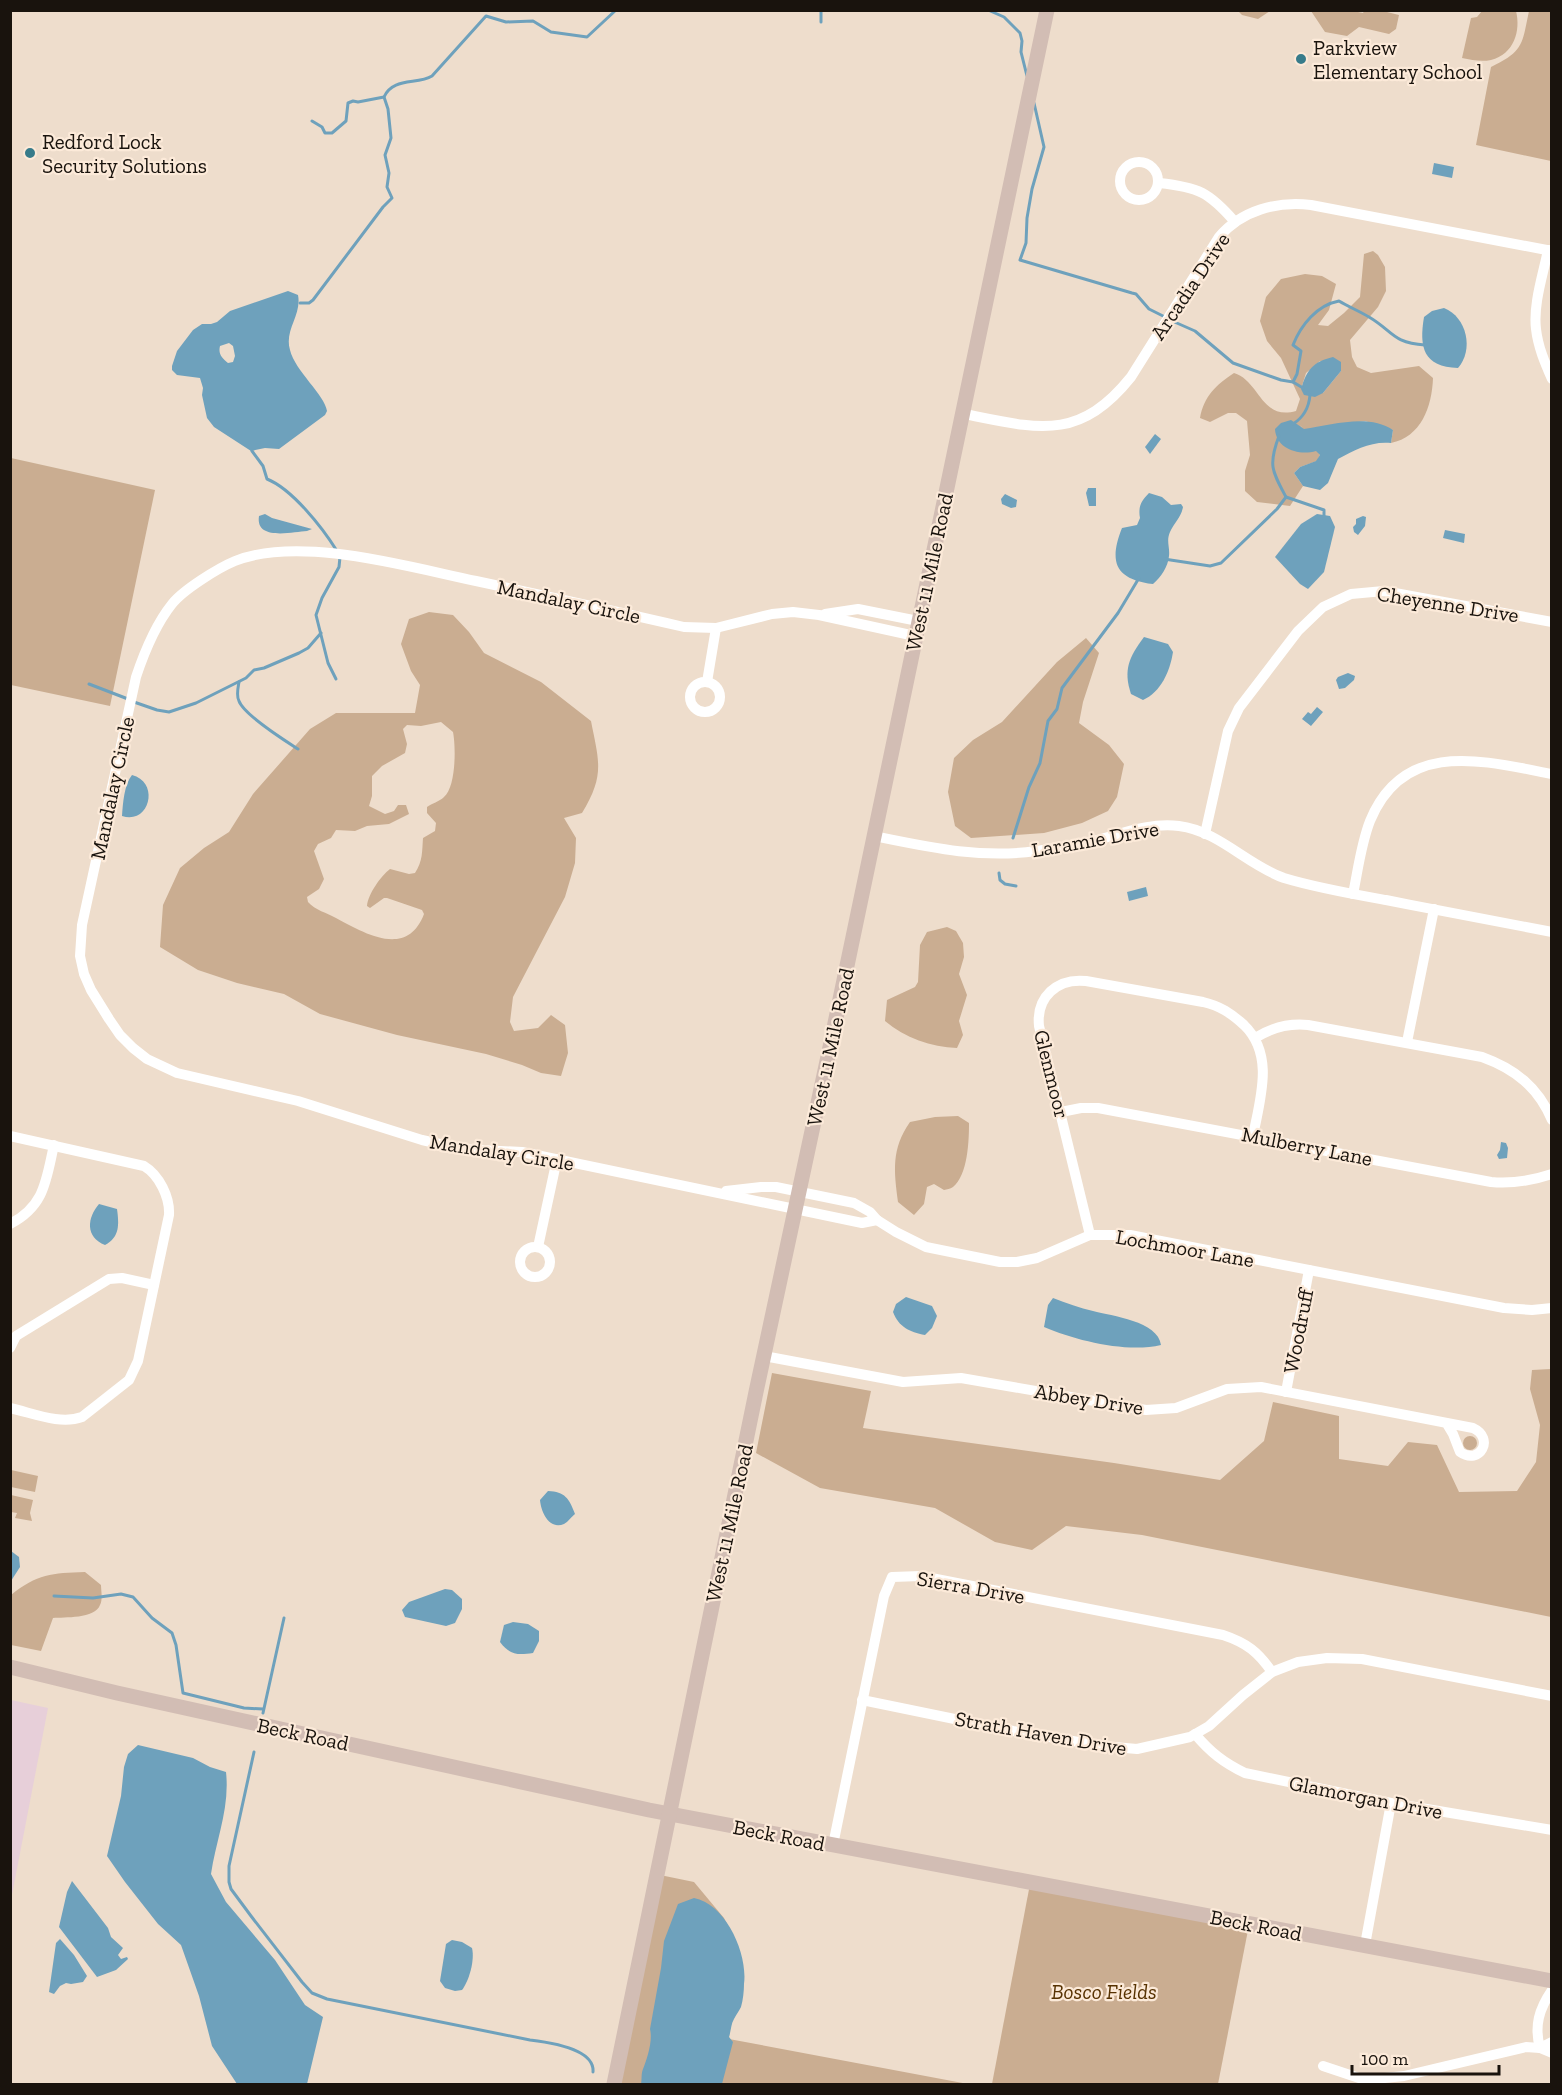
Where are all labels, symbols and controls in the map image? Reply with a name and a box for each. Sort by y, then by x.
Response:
place label: Parkview Elementary School [1313,35,1483,84]
marker: Parkview Elementary School [1294,52,1308,66]
place label: Redford Lock Security Solutions [42,129,207,178]
marker: Redford Lock Security Solutions [23,146,37,160]
street label: Arcadia Drive [1145,227,1235,344]
street label: West 11 Mile Road [900,490,958,653]
street label: Mandalay Circle [495,574,643,628]
street label: Cheyenne Drive [1375,580,1521,628]
street label: Mandalay Circle [85,714,139,862]
street label: Laramie Drive [1029,815,1161,862]
street label: West 11 Mile Road [801,965,859,1128]
street label: Glenmoor [1029,1027,1075,1121]
street label: Mulberry Lane [1239,1121,1375,1171]
street label: Mandalay Circle [428,1128,576,1176]
street label: Lochmoor Lane [1114,1224,1256,1272]
street label: Woodruff [1278,1285,1319,1375]
street label: Abbey Drive [1033,1378,1145,1420]
street label: West 11 Mile Road [700,1441,758,1604]
street label: Sierra Drive [915,1565,1027,1609]
street label: Strath Haven Drive [953,1706,1129,1760]
street label: Beck Road [255,1712,352,1756]
street label: Glamorgan Drive [1287,1770,1445,1824]
street label: Beck Road [731,1814,828,1856]
street label: Beck Road [1208,1904,1305,1946]
park label: Bosco Fields [1051,1979,1157,2004]
scale bar [1352,2038,1499,2076]
text: 100 m [1361,2048,1409,2070]

